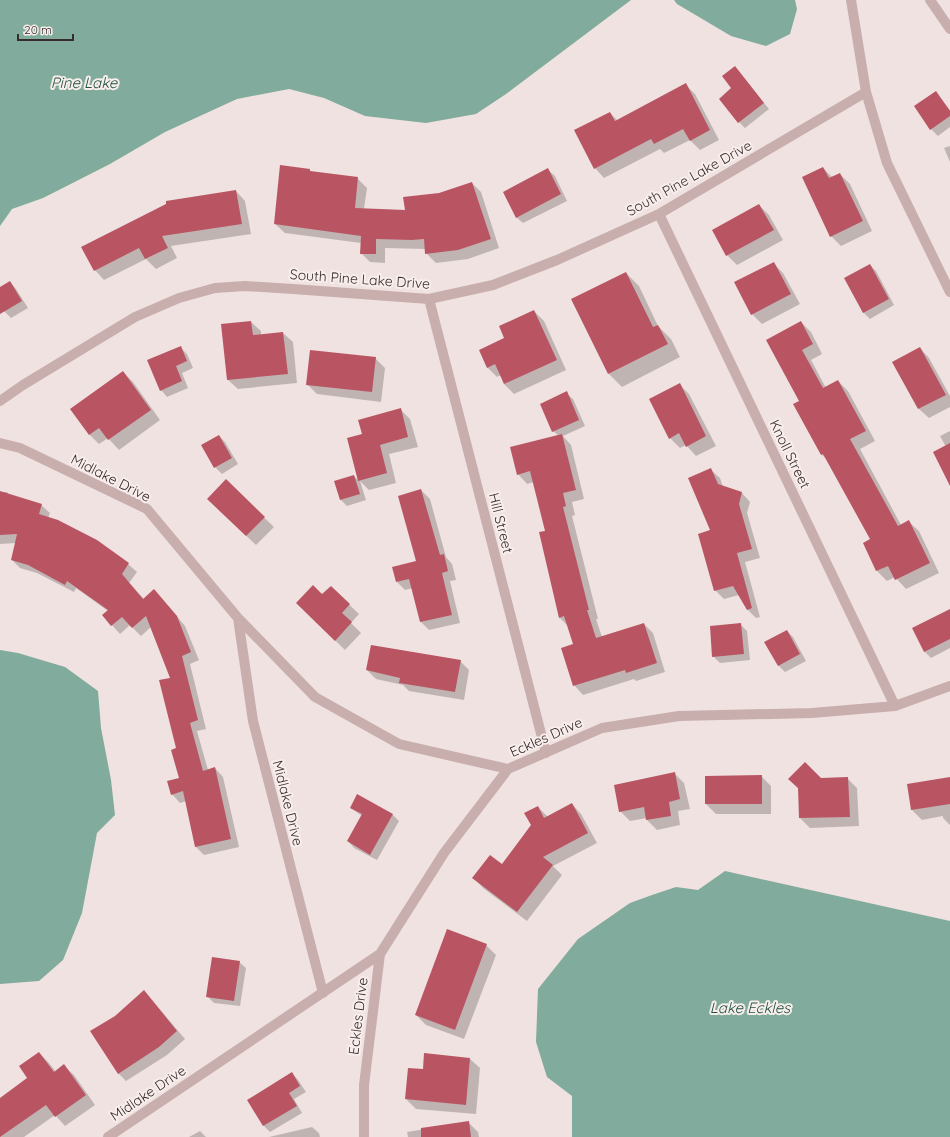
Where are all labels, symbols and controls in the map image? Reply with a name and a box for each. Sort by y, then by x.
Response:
scale bar [18,16,73,42]
text: 20 m [24,22,52,37]
water label: Pine Lake [51,73,118,92]
street label: South Pine Lake Drive [623,136,755,220]
street label: South Pine Lake Drive [289,265,431,293]
street label: Knoll Street [766,417,815,492]
street label: Midlake Drive [68,450,154,506]
street label: Hill Street [485,491,517,555]
street label: Eckles Drive [507,713,585,761]
street label: Midlake Drive [269,758,307,848]
street label: Eckles Drive [344,976,372,1056]
water label: Lake Eckles [710,998,791,1017]
street label: Midlake Drive [107,1061,189,1125]

